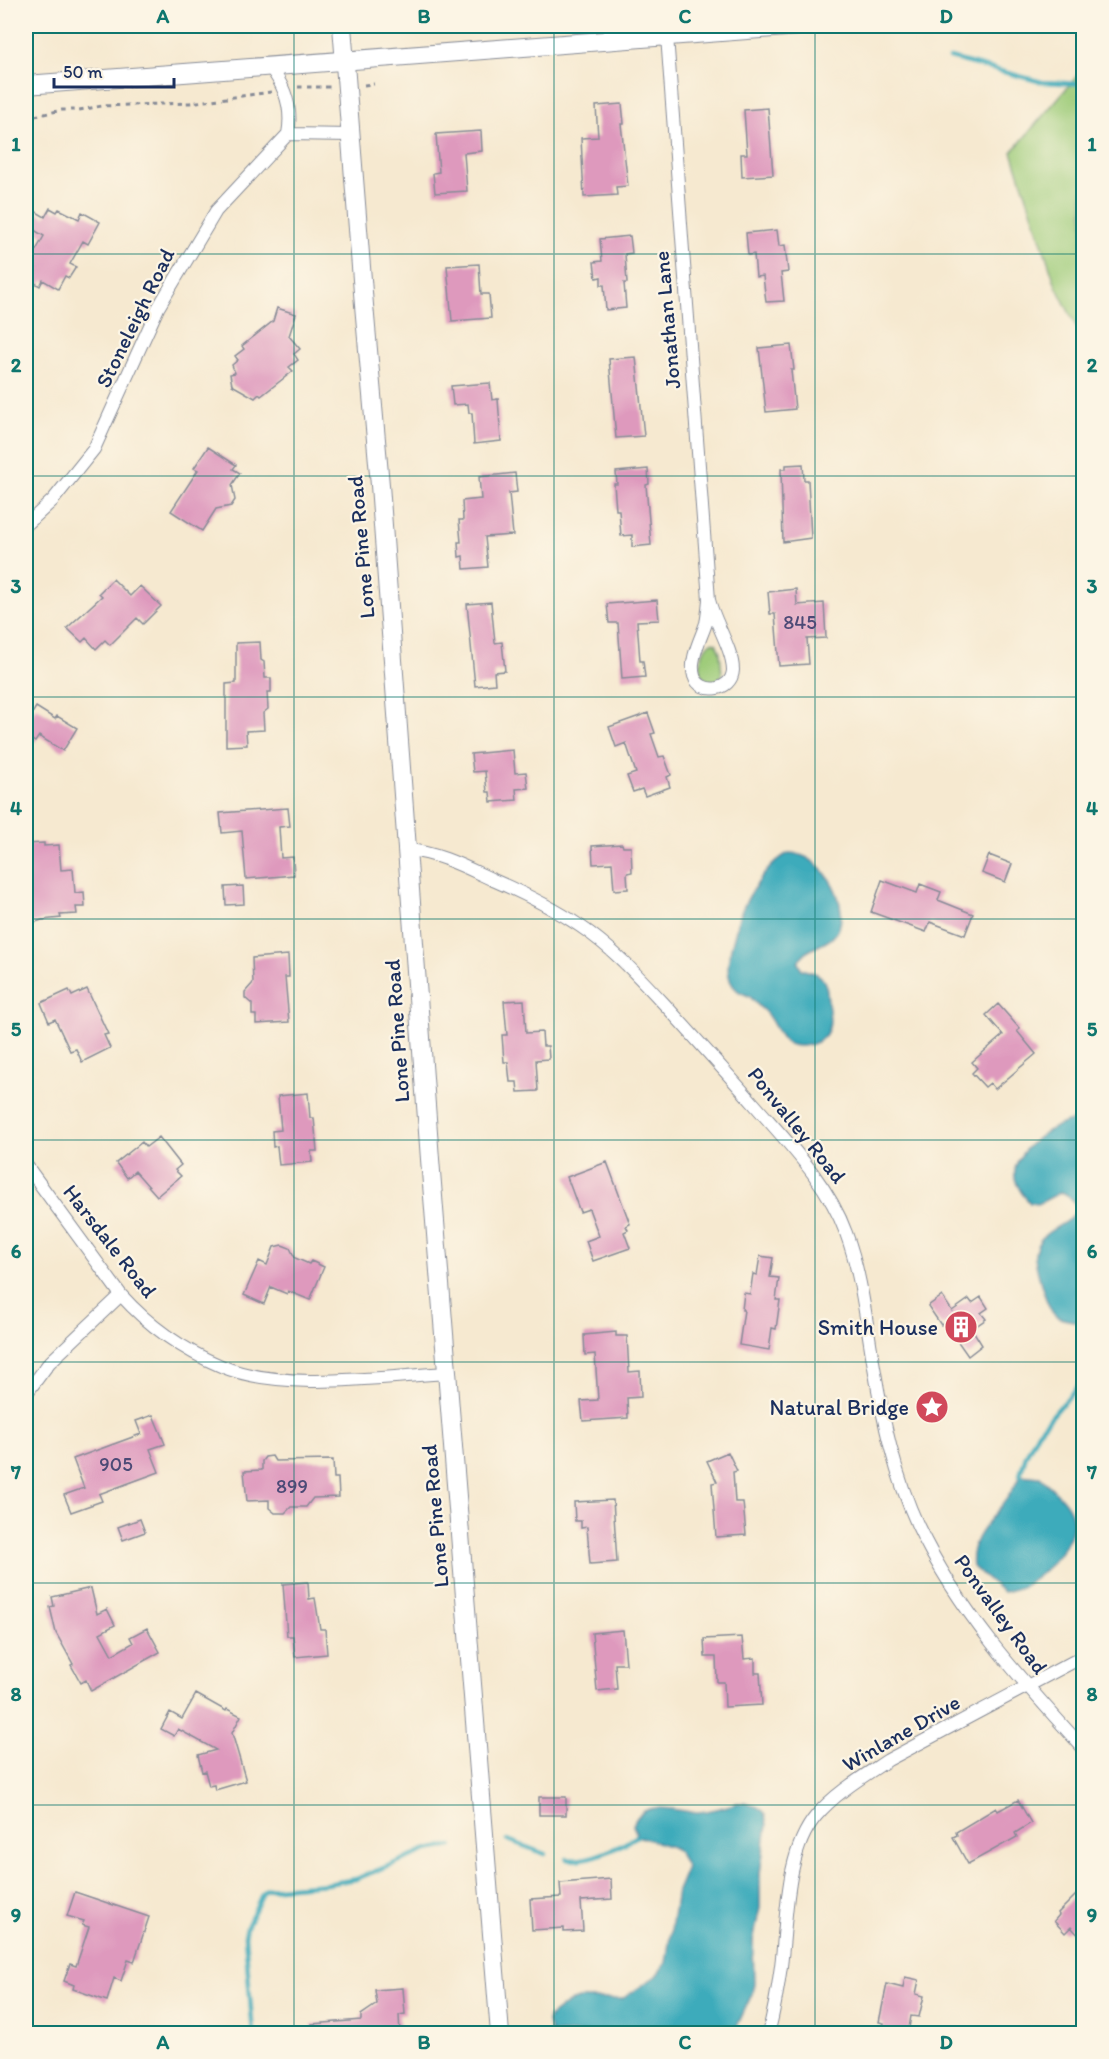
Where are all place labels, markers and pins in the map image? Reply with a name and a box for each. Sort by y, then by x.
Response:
building icon: Smith House [943,1309,979,1345]
place label: Smith House [818,1314,938,1341]
place icon: Natural Bridge [914,1389,950,1425]
place label: Natural Bridge [770,1394,909,1421]

